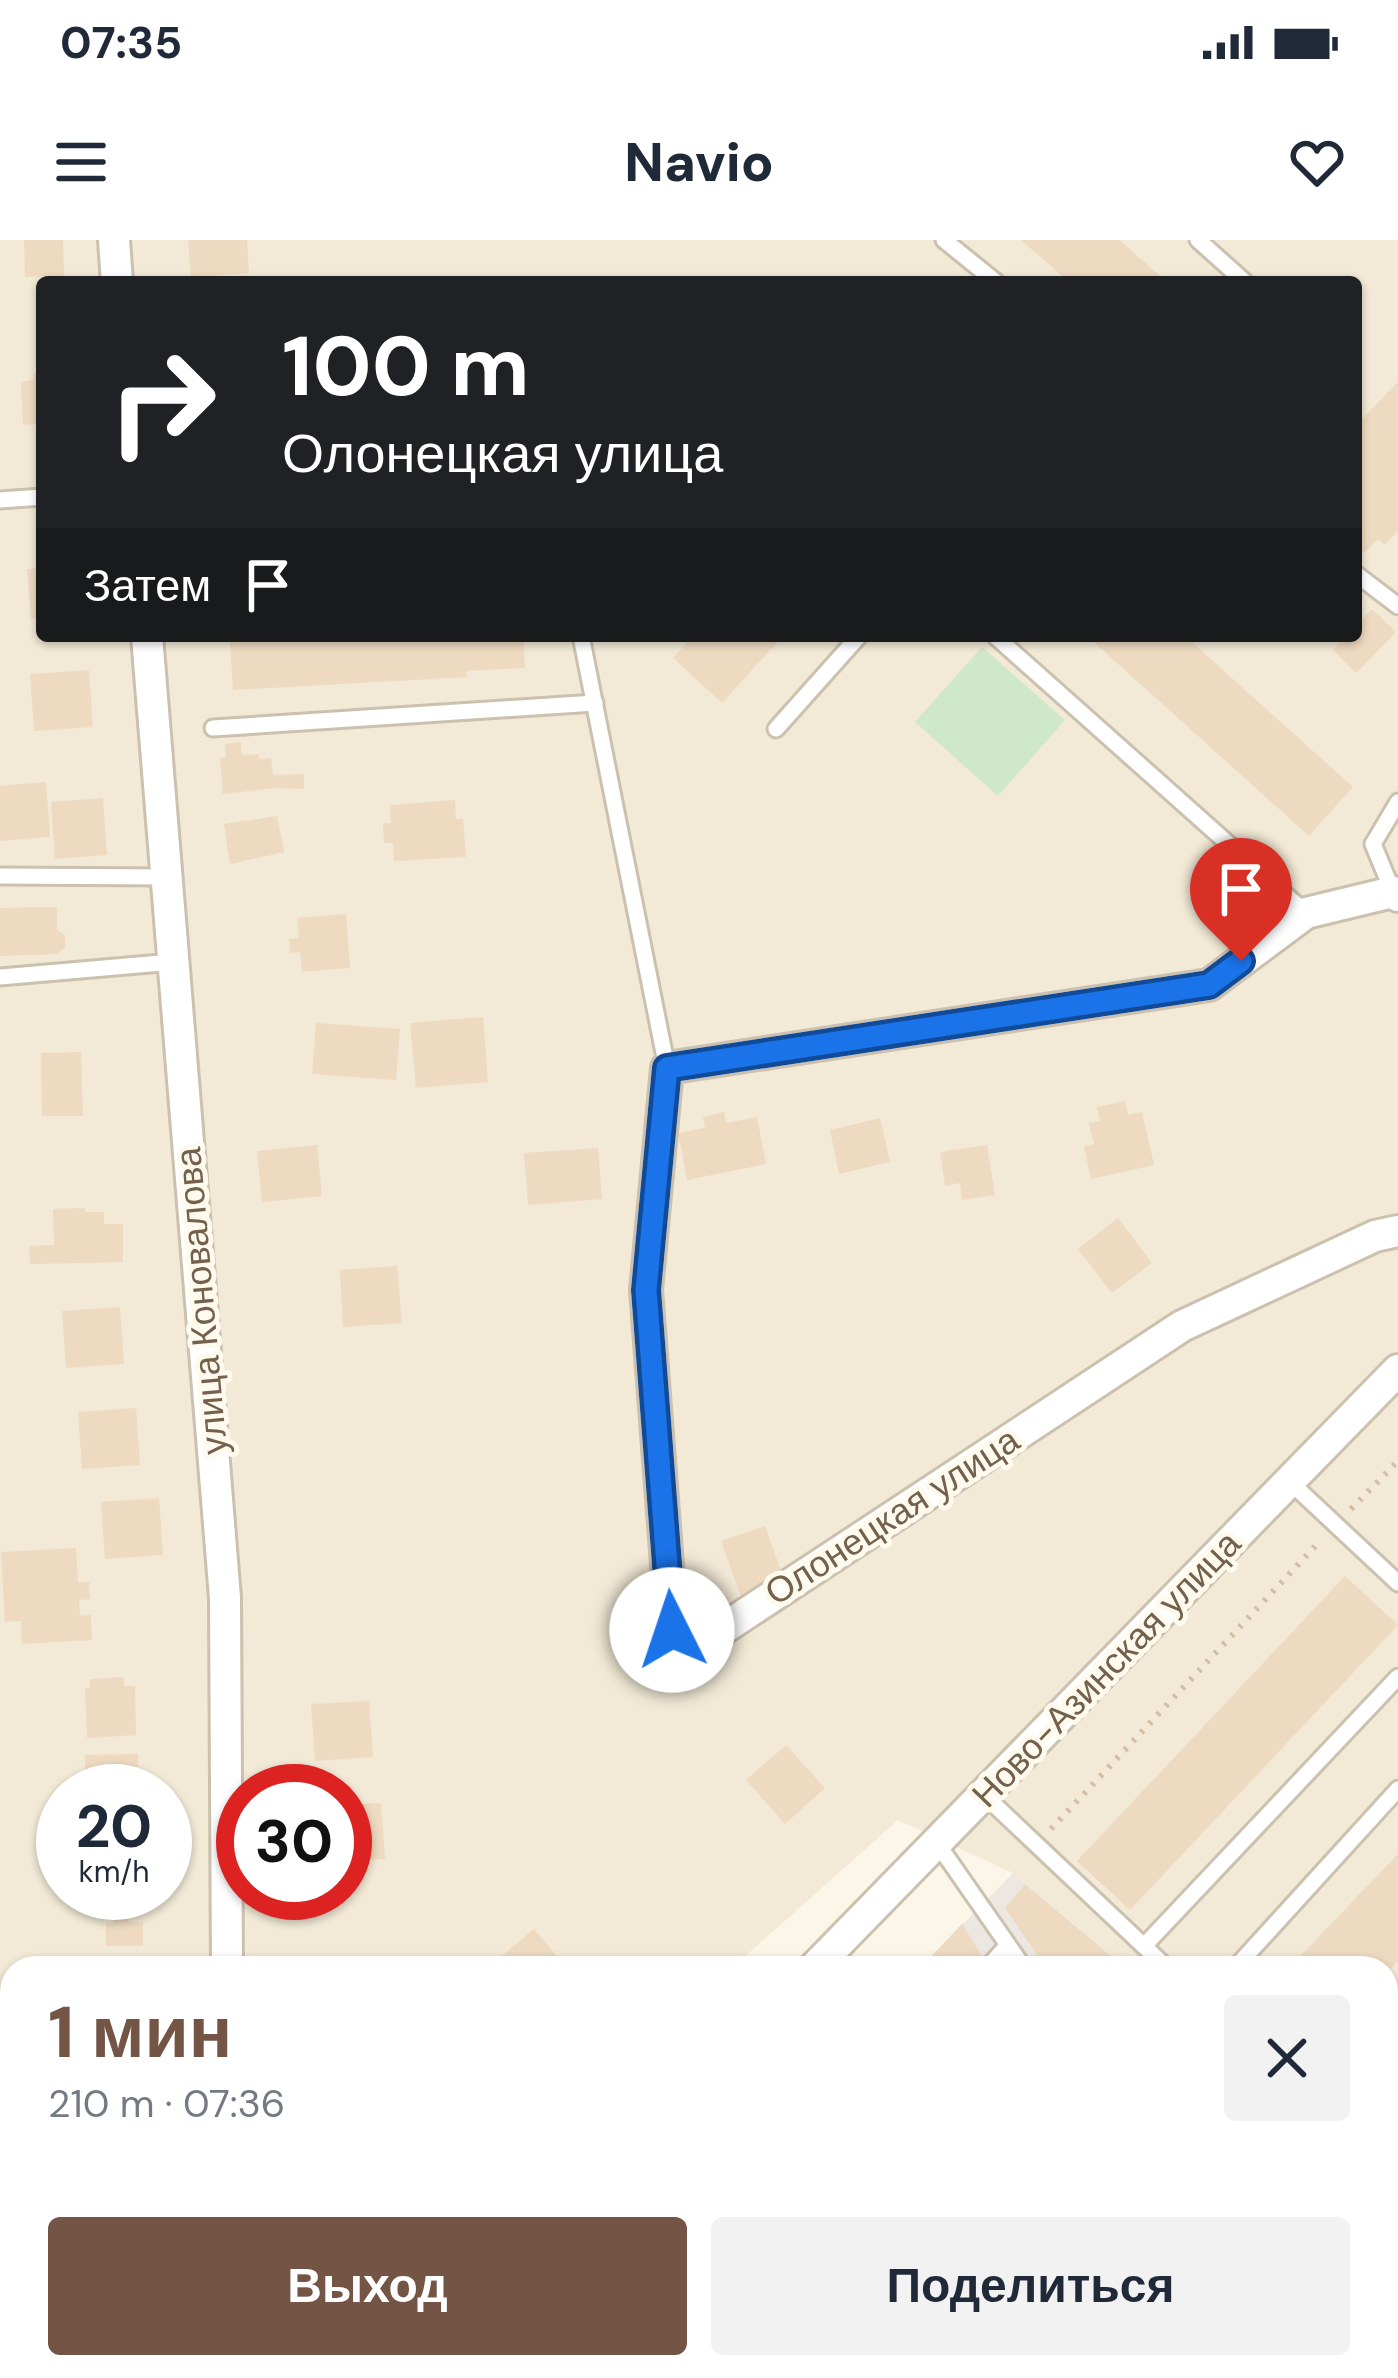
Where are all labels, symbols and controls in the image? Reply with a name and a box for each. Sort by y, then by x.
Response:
text: 07:35 [60,13,182,72]
text: Navio [624,127,774,198]
icon: menu [48,129,114,195]
icon: heart [1284,129,1350,195]
text: 100 m [282,312,530,421]
icon: right [84,324,240,480]
text: Олонецкая улица [282,418,723,489]
icon: arrive [235,552,301,618]
text: Затем [84,556,211,615]
pin [1190,838,1292,961]
icon: arrive [1208,856,1274,922]
street label: улица Коновалова [164,1144,238,1457]
street label: Олонецкая улица [756,1416,1029,1616]
street label: Ново-Азинская улица [962,1520,1251,1817]
position arrow [609,1567,735,1693]
speed limit sign: 30 [216,1764,372,1920]
text: 20 [76,1787,152,1866]
text: km/h [79,1852,149,1891]
text: 1 мин [48,1986,232,2079]
button: close [1224,1995,1350,2121]
text: 210 m · 07:36 [48,2078,285,2129]
button: Выход [48,2217,687,2355]
button: Поделиться [711,2217,1350,2355]

